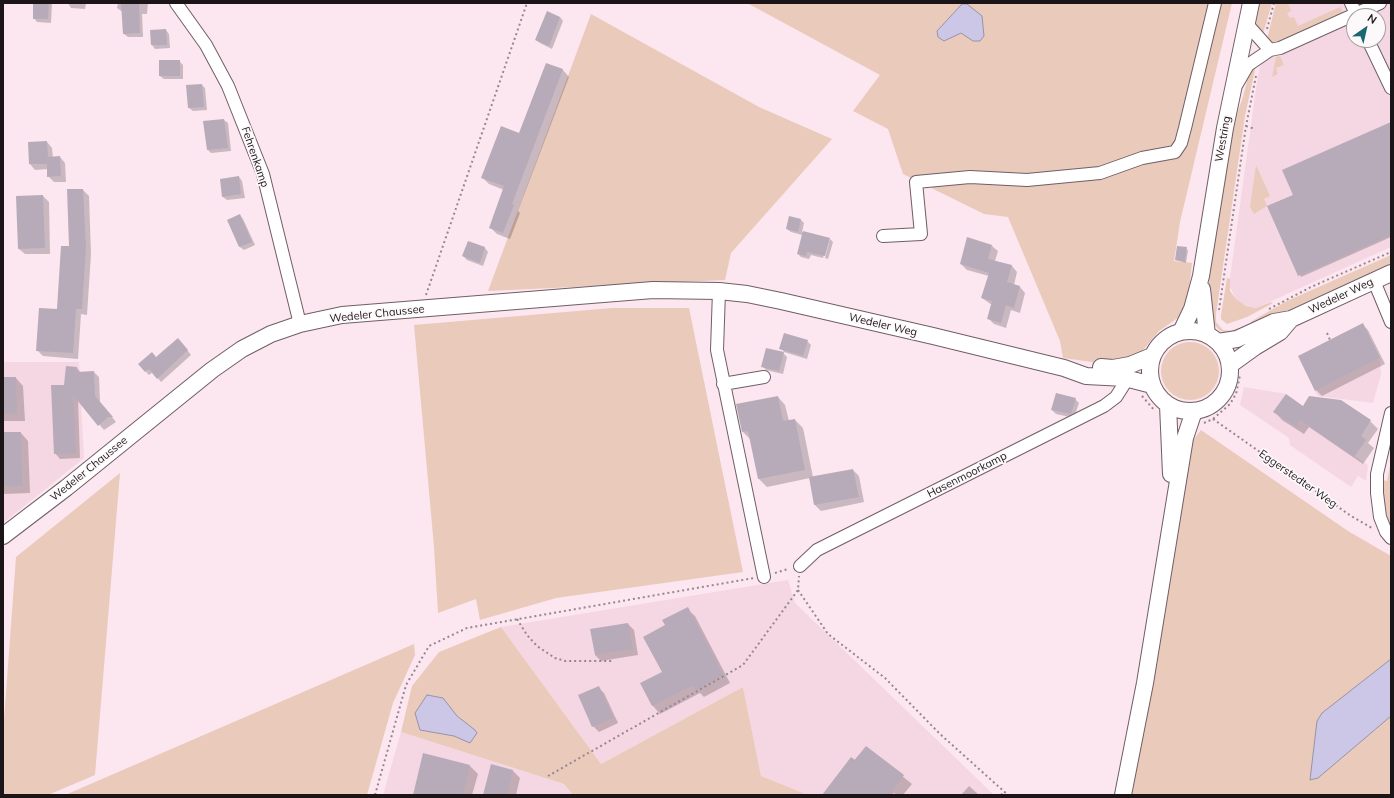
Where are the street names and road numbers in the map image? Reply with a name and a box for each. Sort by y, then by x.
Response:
street label: Westring [1212,115,1234,163]
street label: Fehrenkamp [238,125,272,189]
street label: Wedeler Weg [1307,275,1375,317]
street label: Wedeler Chaussee [329,302,425,326]
street label: Wedeler Weg [847,311,919,339]
street label: Wedeler Chaussee [48,434,130,504]
street label: Eggerstedter Weg [1256,447,1340,511]
street label: Hasenmoorkamp [925,449,1009,501]

